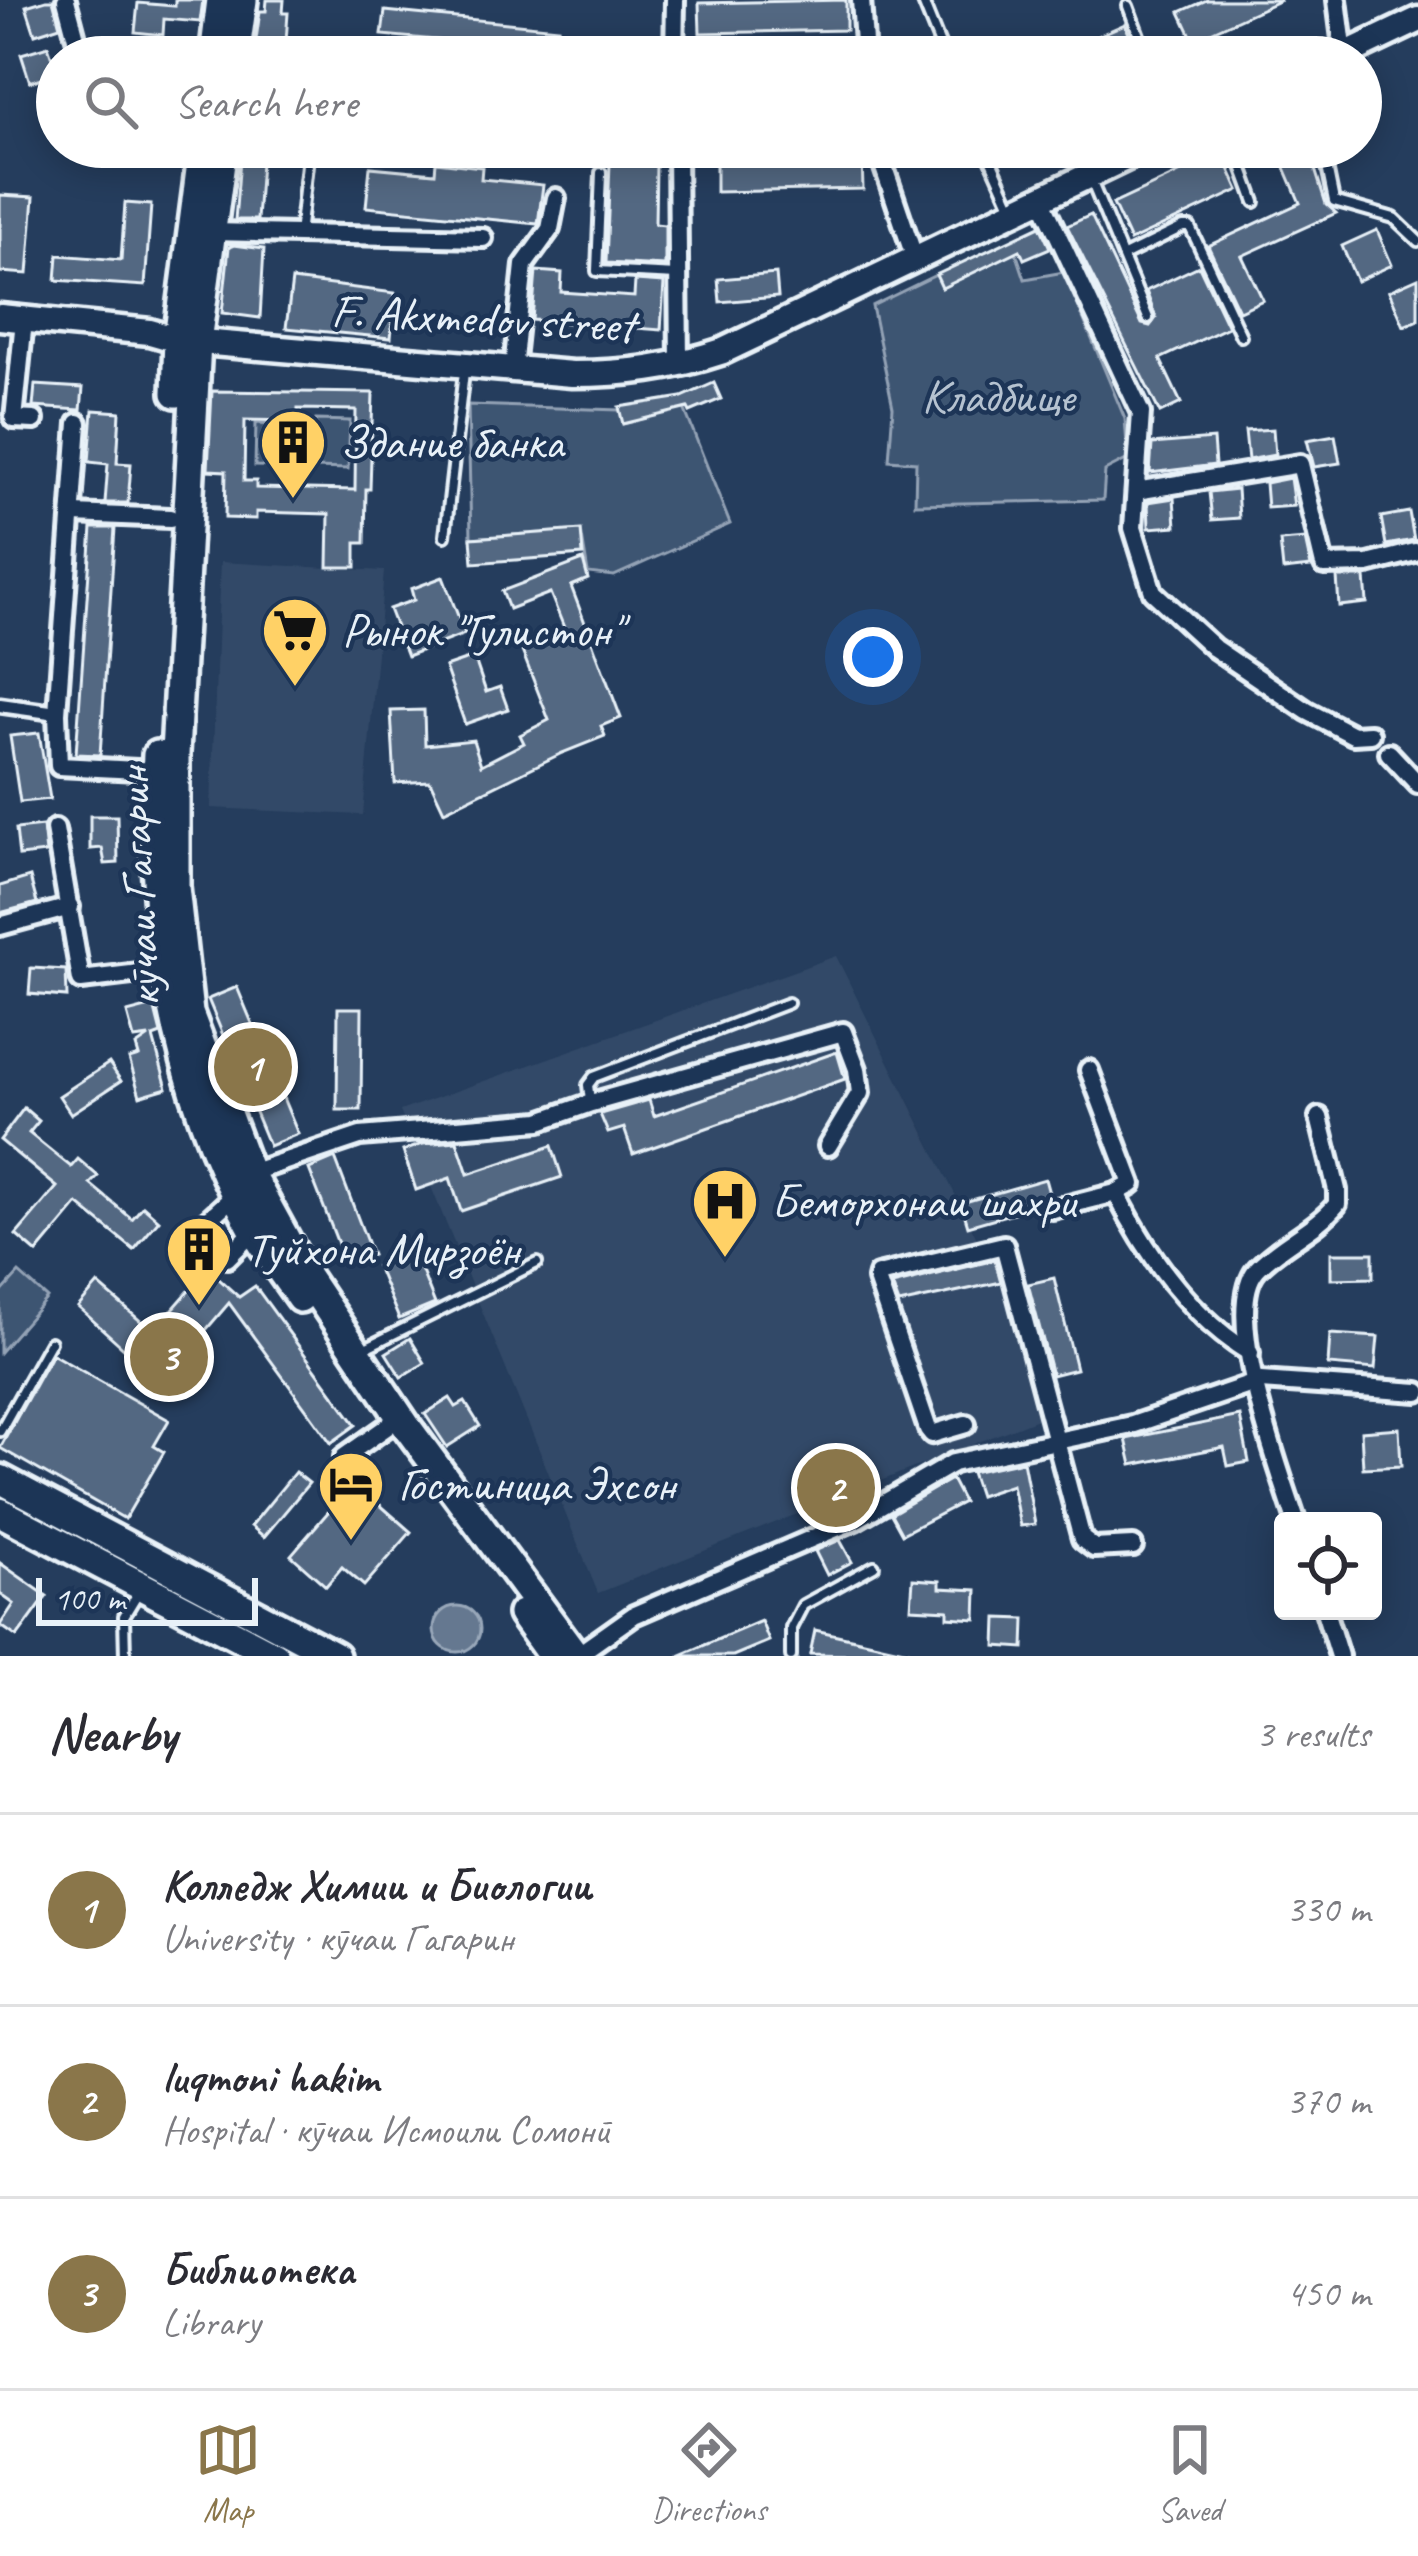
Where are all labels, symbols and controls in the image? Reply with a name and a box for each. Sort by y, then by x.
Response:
search box [36,36,1382,168]
icon: search [78,69,144,135]
text: Search here [174,74,357,131]
street label: F. Akxmedov street [330,280,642,356]
park label: Кладбище [922,366,1078,426]
building icon: Здание банка [258,407,328,501]
place label: Здание банка [340,412,566,472]
supermarket icon: Рынок "Гулистон" [260,595,330,689]
place label: Рынок "Гулистон" [342,600,631,660]
your location [843,627,903,687]
street label: кӯчаи Гагарин [102,762,174,1009]
pin: 1 [214,1022,292,1112]
hospital icon: Беморхонаи шахри [690,1166,760,1260]
place label: Беморхонаи шахри [771,1171,1079,1231]
building icon: Туйхона Мирзоён [164,1214,234,1308]
place label: Туйхона Мирзоён [246,1219,523,1279]
pin: 3 [130,1312,208,1402]
pin: 2 [797,1443,875,1533]
hotel icon: Гостиница Эхсон [316,1449,386,1543]
place label: Гостиница Эхсон [398,1454,679,1514]
map controls [1274,1512,1382,1620]
button: locate [1274,1512,1382,1620]
scale bar [36,1572,258,1625]
text: 100 m [54,1578,125,1620]
text: Nearby [48,1702,176,1766]
text: 3 results [1256,1710,1370,1759]
text: Колледж Химии и Биологии [162,1857,592,1914]
text: 1 [78,1885,96,1934]
text: 330 m [1286,1885,1370,1934]
text: University · кӯчаи Гагарин [162,1914,514,1963]
text: luqmoni hakim [162,2049,378,2106]
text: 2 [78,2077,96,2126]
text: 370 m [1286,2077,1370,2126]
text: Hospital · кӯчаи Исмоили Сомонӣ [162,2106,611,2155]
text: Библиотека [162,2241,354,2298]
text: 3 [78,2269,96,2318]
text: 450 m [1286,2269,1370,2318]
text: Library [162,2298,260,2347]
tab: Map [195,2417,261,2531]
tab: Directions [652,2417,766,2531]
tab: Saved [1157,2417,1223,2531]

